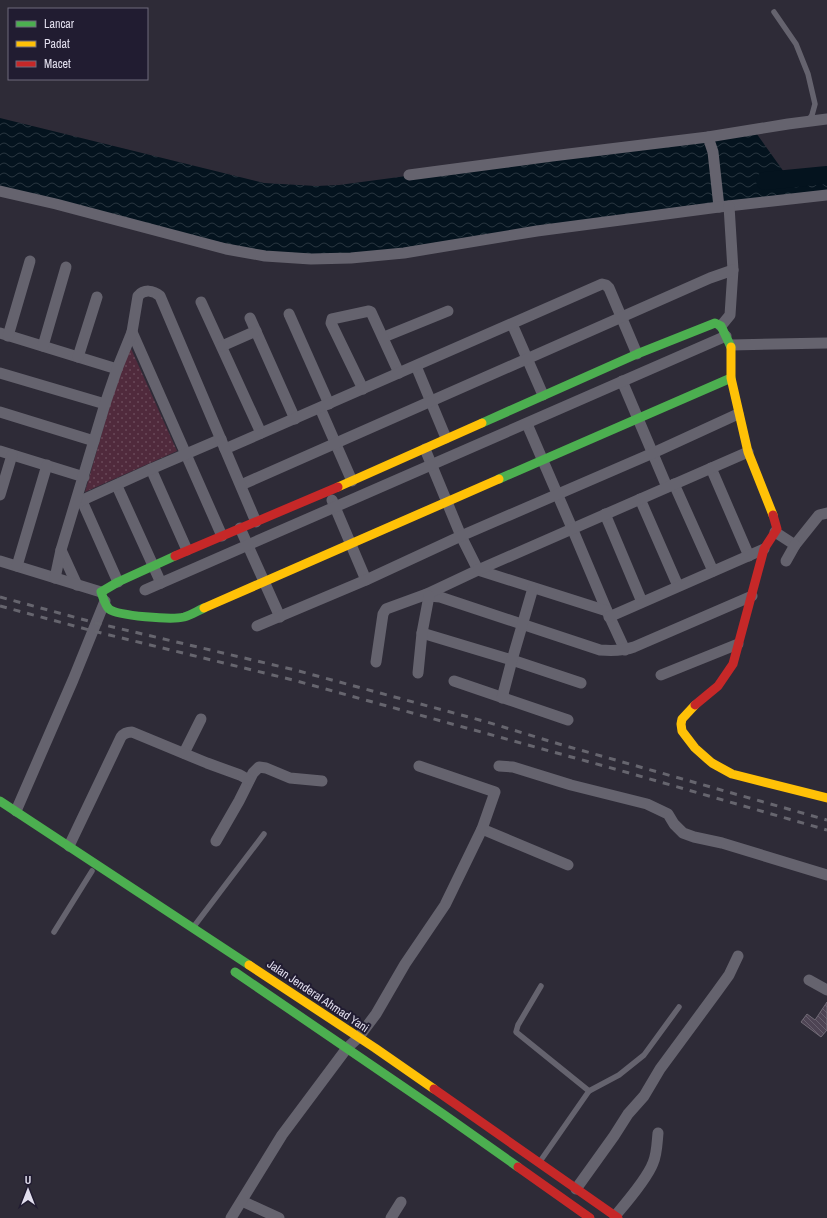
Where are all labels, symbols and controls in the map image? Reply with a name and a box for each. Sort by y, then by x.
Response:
legend [8,8,148,80]
text: Lancar [44,16,75,32]
text: Padat [44,36,70,52]
text: Macet [44,56,71,72]
street label: Jalan Jenderal Ahmad Yani [264,956,372,1036]
north arrow [8,1170,48,1210]
text: U [25,1173,31,1187]

